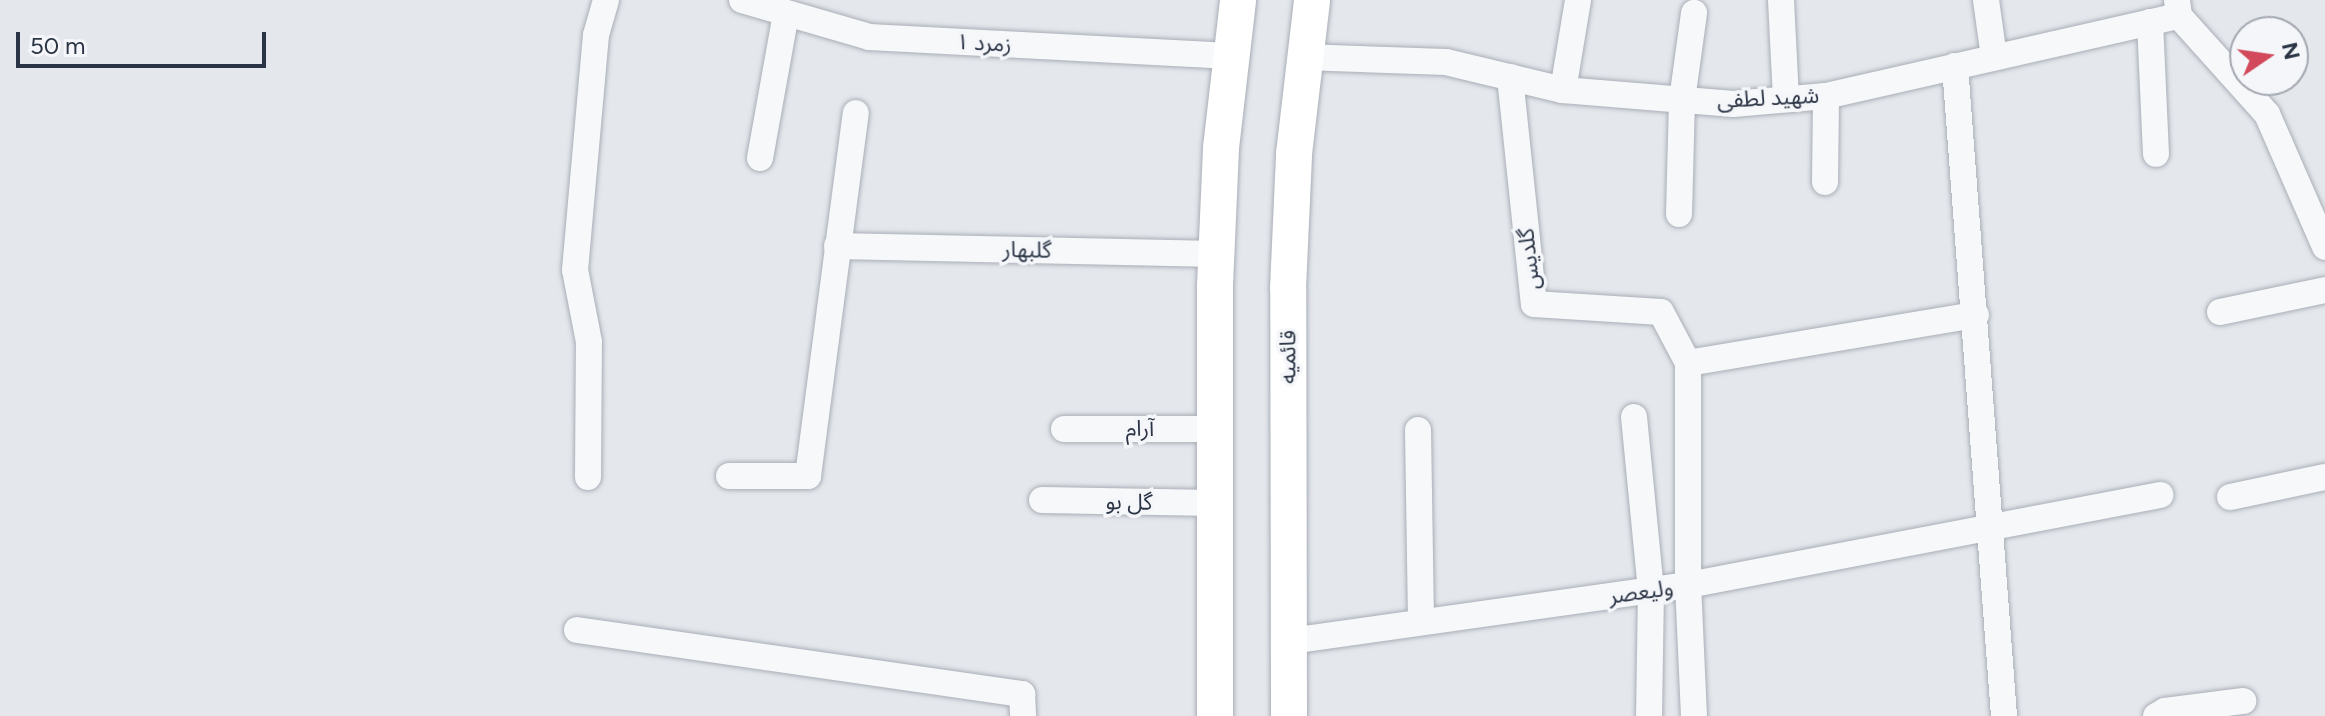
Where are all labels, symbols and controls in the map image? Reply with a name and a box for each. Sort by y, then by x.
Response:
scale bar [20,16,270,66]
north arrow [2229,16,2309,96]
street label: زمرد ۱ [956,28,1012,58]
text: 50 m [30,31,86,60]
text: N [2276,40,2306,62]
street label: شهید لطفی [1716,82,1820,114]
street label: گلدیس [1513,227,1545,291]
street label: گلبهار [1002,236,1052,264]
street label: قائمیه [1275,330,1301,384]
street label: آرام [1126,416,1154,442]
street label: گل بو [1105,488,1153,516]
street label: ولیعصر [1607,574,1675,610]

